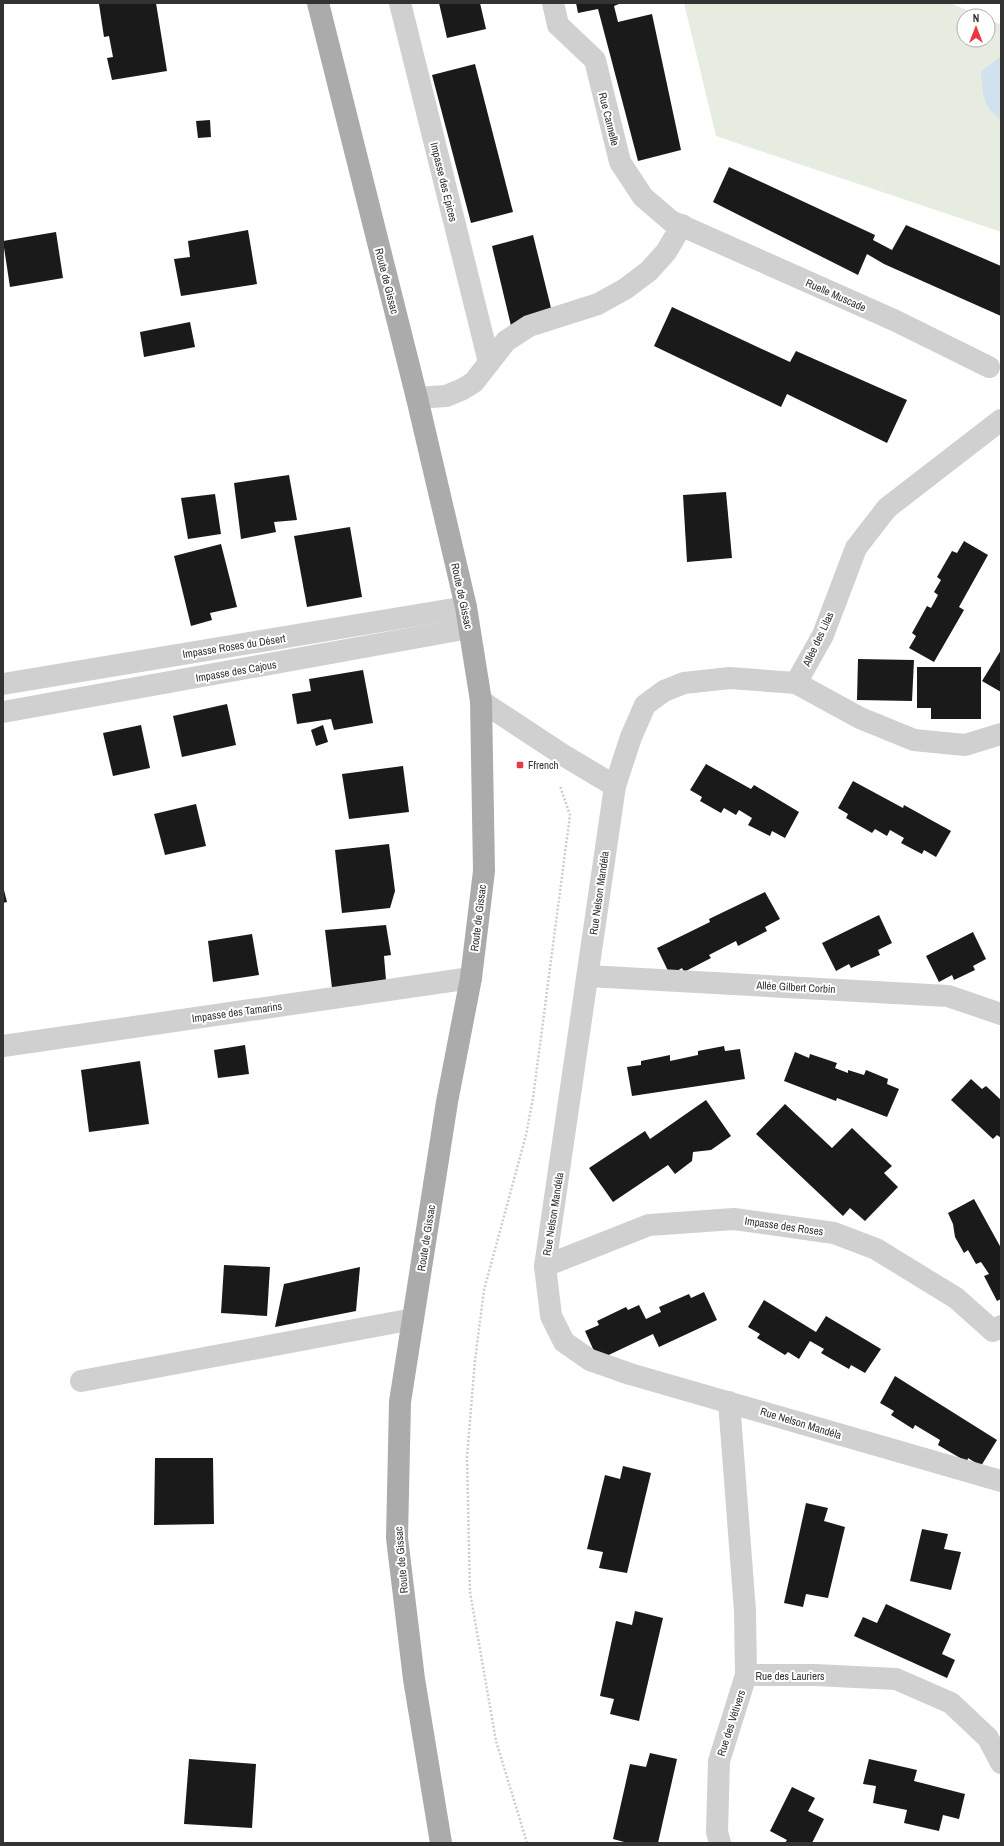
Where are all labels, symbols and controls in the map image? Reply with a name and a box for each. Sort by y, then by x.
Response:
north arrow [956,8,996,48]
text: N [973,11,979,25]
street label: Rue Cannelle [596,91,622,147]
street label: Impasse des Epices [427,141,461,224]
street label: Route de Gissac [372,247,402,316]
street label: Ruelle Muscade [804,275,868,315]
street label: Route de Gissac [448,562,476,631]
street label: Allée des Lilas [799,609,837,669]
street label: Impasse Roses du Désert [182,631,287,661]
street label: Impasse des Cajous [195,657,278,685]
place label: Ffrench [528,758,559,772]
marker: Ffrench [515,760,525,770]
street label: Rue Nelson Mandéla [586,850,612,936]
street label: Route de Gissac [467,883,489,952]
street label: Allée Gilbert Corbin [755,978,836,996]
street label: Impasse des Tamarins [191,999,283,1025]
street label: Rue Nelson Mandéla [539,1171,567,1257]
street label: Route de Gissac [414,1203,438,1272]
street label: Impasse des Roses [744,1214,825,1239]
street label: Rue Nelson Mandéla [759,1404,843,1442]
street label: Route de Gissac [391,1525,411,1594]
street label: Rue des Lauriers [755,1669,825,1683]
street label: Rue des Vétivers [714,1688,748,1758]

